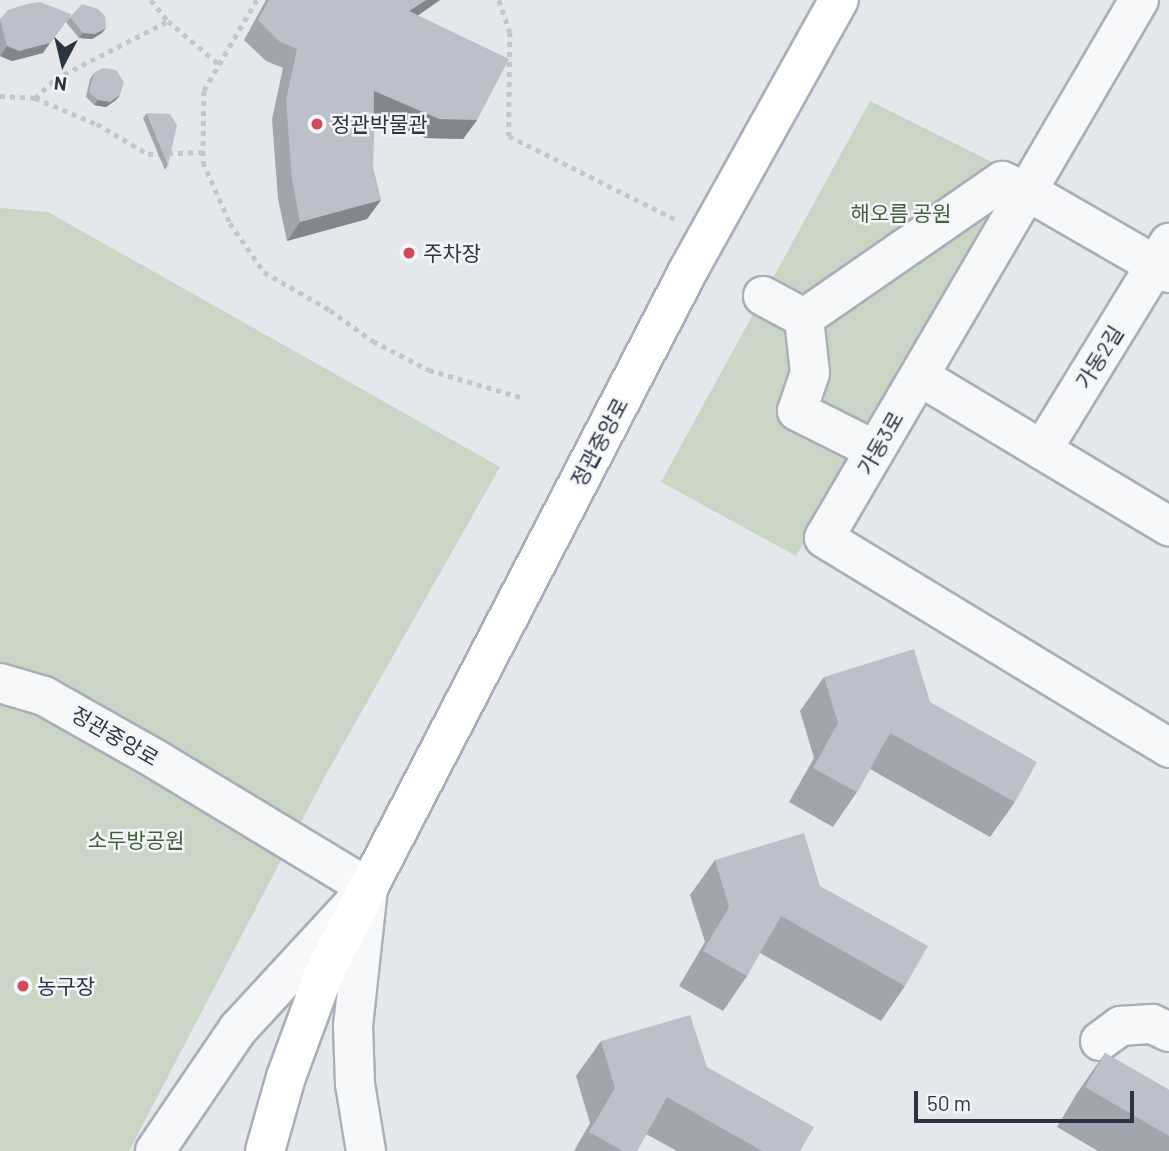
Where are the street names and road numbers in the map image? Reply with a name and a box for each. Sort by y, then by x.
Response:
street label: 가동2길 [1070,321,1128,393]
street label: 정관중앙로 [565,393,633,491]
street label: 가동3로 [852,407,908,479]
street label: 정관중앙로 [67,701,163,771]

